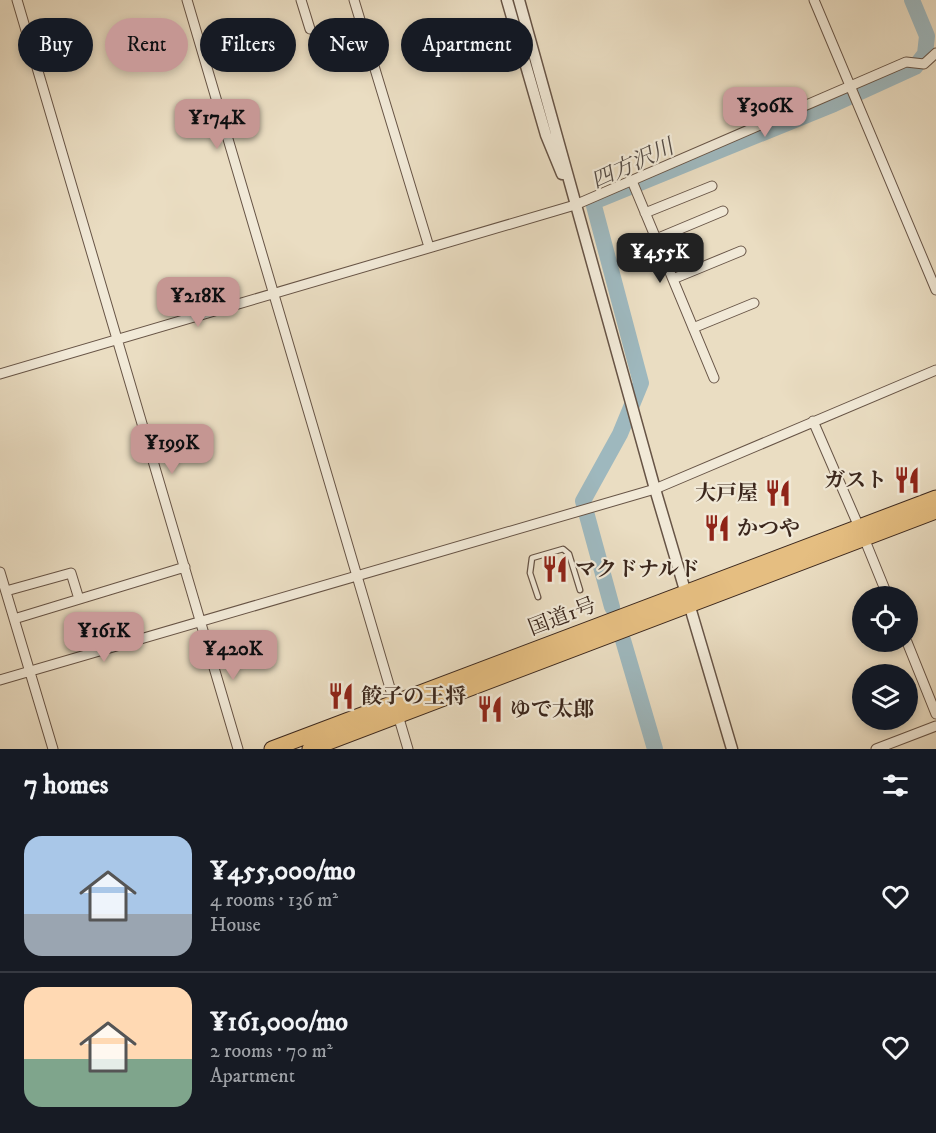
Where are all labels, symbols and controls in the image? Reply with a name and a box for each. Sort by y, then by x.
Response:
chip: Buy [18,18,93,72]
chip: Rent [105,18,188,72]
chip: Filters [200,18,296,72]
chip: New [308,18,389,72]
chip: Apartment [401,18,533,72]
pin: ¥306K [723,87,807,138]
text: ¥306K [737,94,793,119]
pin: ¥174K [175,99,259,150]
text: ¥174K [189,106,245,131]
water label: 四方沢川 [587,133,680,195]
pin: ¥455K [618,233,702,284]
text: ¥455K [631,240,689,265]
pin: ¥218K [156,277,240,328]
text: ¥218K [171,284,225,309]
pin: ¥199K [130,424,214,475]
text: ¥199K [145,431,199,456]
restaurant icon: ガスト [892,465,922,495]
place label: ガスト [824,468,887,494]
restaurant icon: 大戸屋 [763,478,793,508]
place label: 大戸屋 [695,481,758,507]
restaurant icon: かつや [702,513,732,543]
place label: かつや [737,516,800,542]
restaurant icon: マクドナルド [540,554,570,584]
place label: マクドナルド [575,557,700,583]
map controls [852,586,918,730]
button: locate [852,586,918,652]
street label: 国道1号 [525,592,600,642]
pin: ¥161K [62,612,146,663]
text: ¥161K [78,619,130,644]
pin: ¥420K [191,630,275,681]
text: ¥420K [203,637,263,662]
button: layers [852,664,918,730]
restaurant icon: 餃子の王将 [326,681,356,711]
place label: 餃子の王将 [361,684,466,710]
restaurant icon: ゆで太郎 [475,694,505,724]
place label: ゆで太郎 [510,697,594,723]
text: 7 homes [24,769,108,802]
icon: filters [879,769,912,802]
text: ¥455,000/mo [210,855,355,888]
icon: home [72,860,144,932]
icon: heart [879,880,912,913]
text: 4 rooms · 136 m² [210,888,338,913]
text: House [210,913,261,938]
text: ¥161,000/mo [210,1006,348,1039]
icon: home [72,1011,144,1083]
icon: heart [879,1031,912,1064]
text: 2 rooms · 70 m² [210,1039,333,1064]
text: Apartment [210,1064,295,1089]

